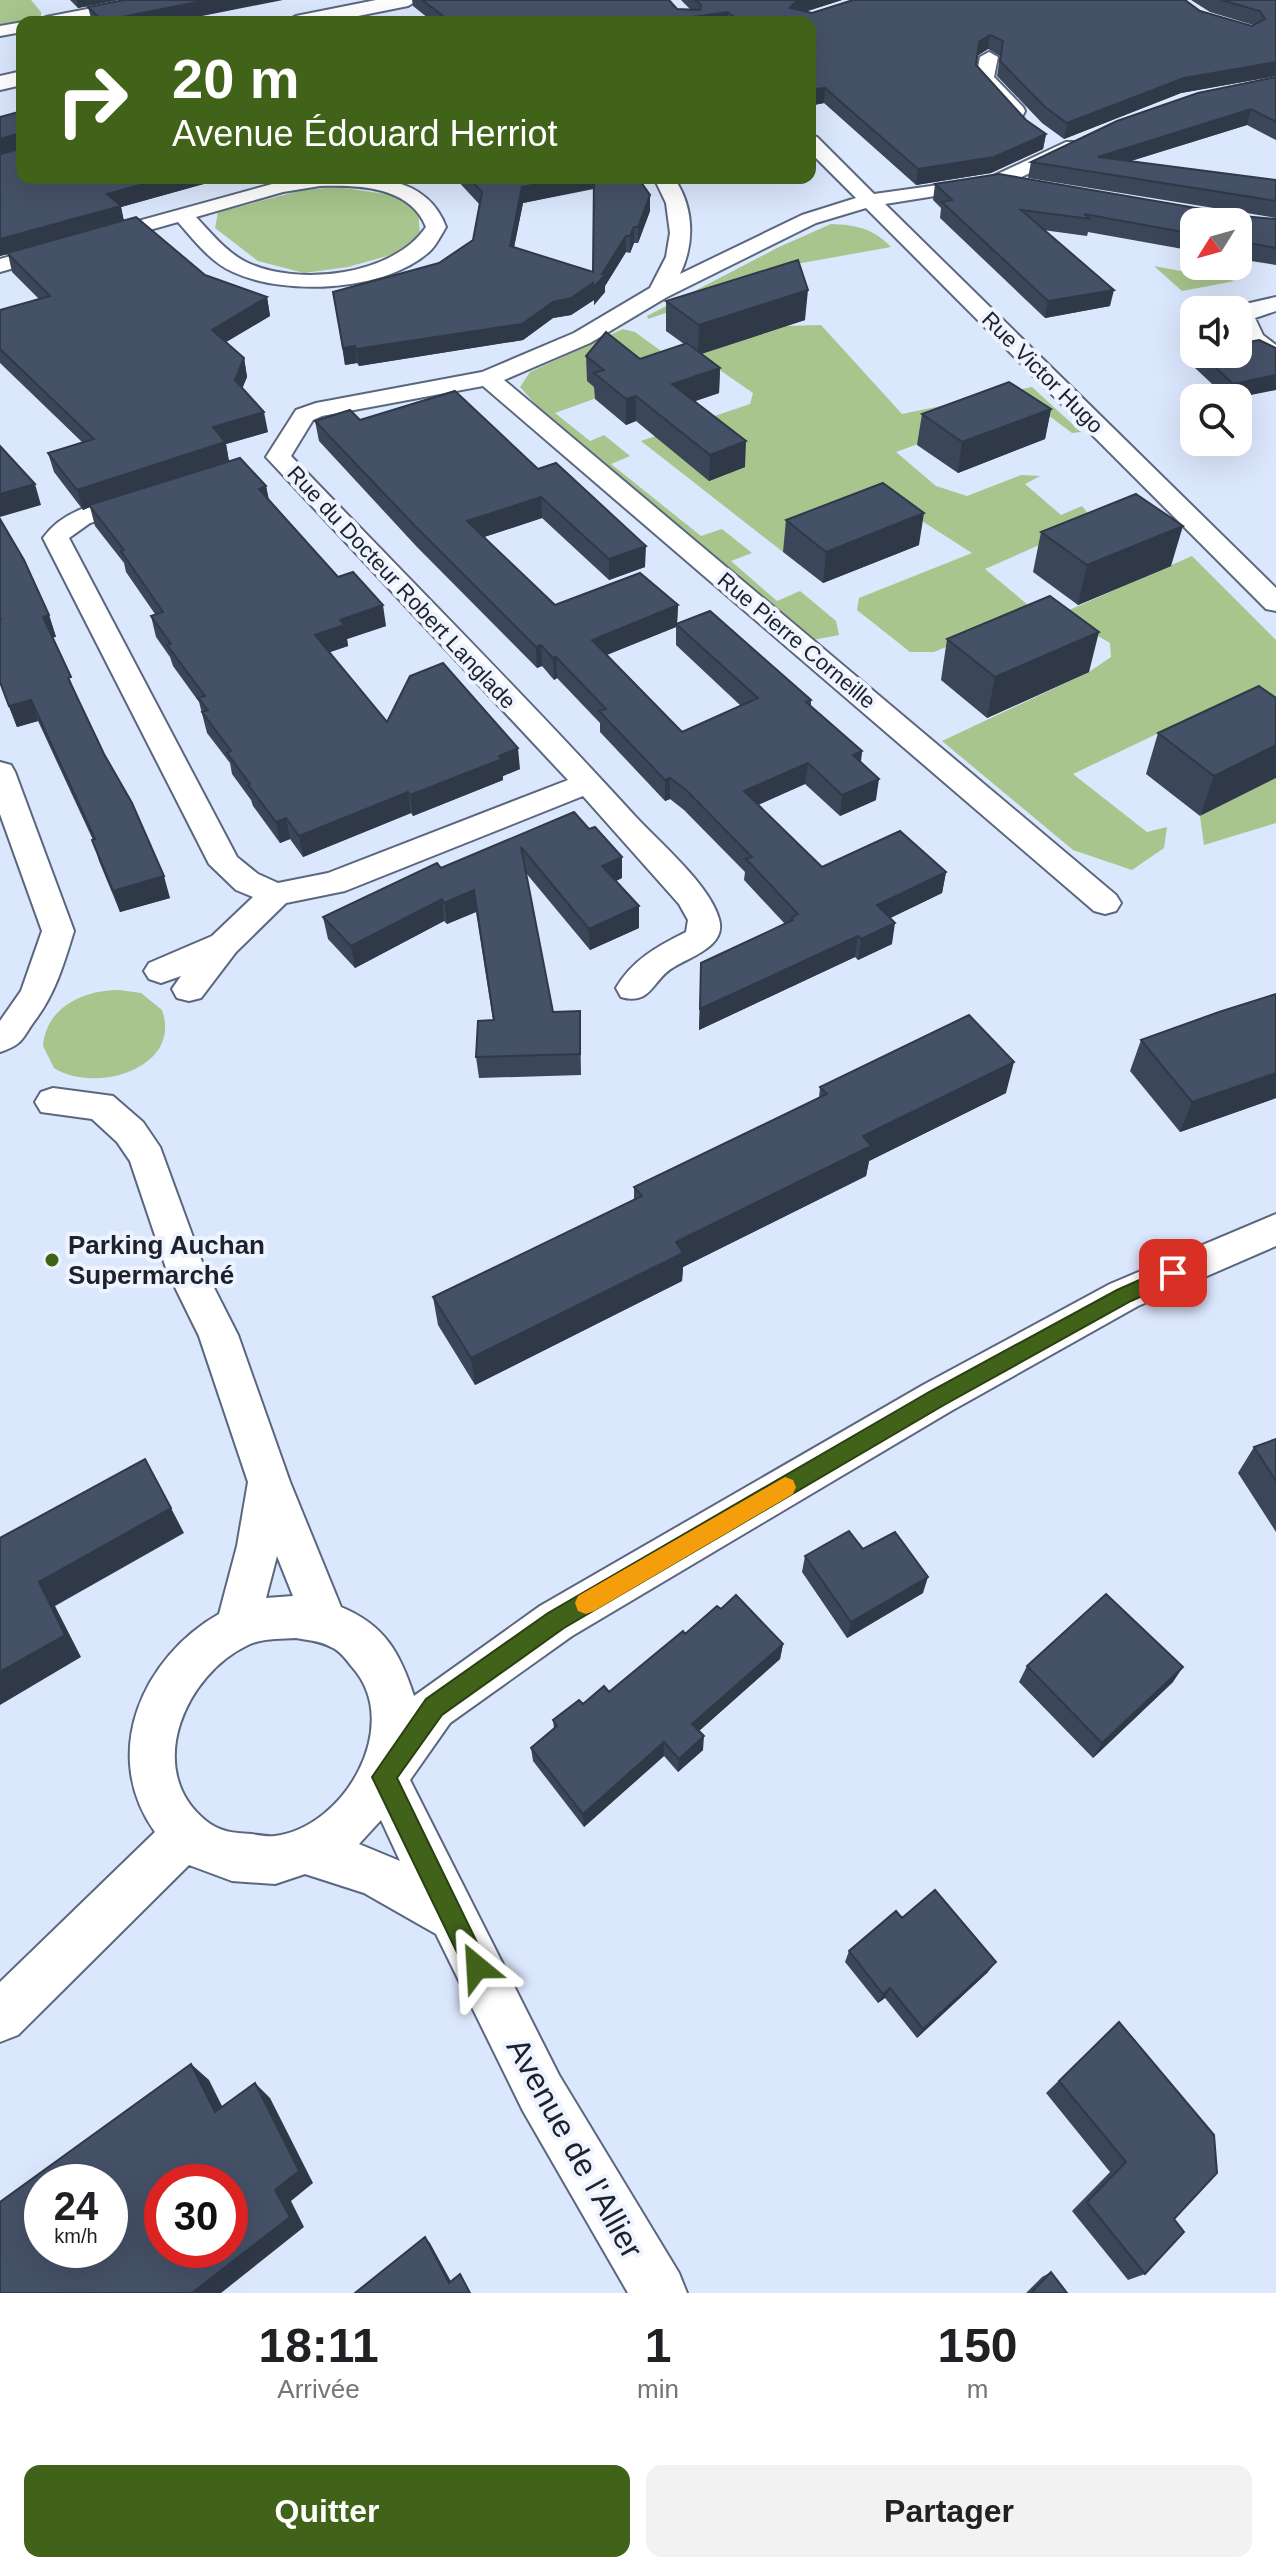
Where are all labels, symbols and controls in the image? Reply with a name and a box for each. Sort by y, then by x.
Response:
text: 20 m [172,47,300,110]
icon: right [40,48,144,152]
text: Avenue Édouard Herriot [172,113,558,154]
north arrow [1180,208,1252,280]
map controls [1180,208,1252,456]
button: sound [1180,296,1252,368]
street label: Rue Victor Hugo [977,307,1108,438]
button: search [1180,384,1252,456]
street label: Rue du Docteur Robert Langlade [282,461,521,714]
street label: Rue Pierre Corneille [713,567,881,714]
place label: Parking Auchan Supermarché [68,1230,265,1290]
pin [1139,1239,1207,1307]
marker: Parking Auchan Supermarché [43,1251,61,1269]
icon: arrive [1151,1251,1195,1295]
position arrow [435,1925,519,2009]
street label: Avenue de l'Allier [500,2032,650,2264]
speed limit sign: 30 [144,2164,248,2268]
text: 24 [54,2184,98,2228]
text: km/h [54,2225,98,2247]
text: 18:11 [258,2319,379,2372]
text: 1 [645,2319,671,2372]
text: 150 [937,2319,1018,2372]
text: Arrivée [277,2374,360,2404]
text: min [637,2374,679,2404]
text: m [967,2374,988,2404]
button: Quitter [24,2465,630,2557]
button: Partager [646,2465,1252,2557]

